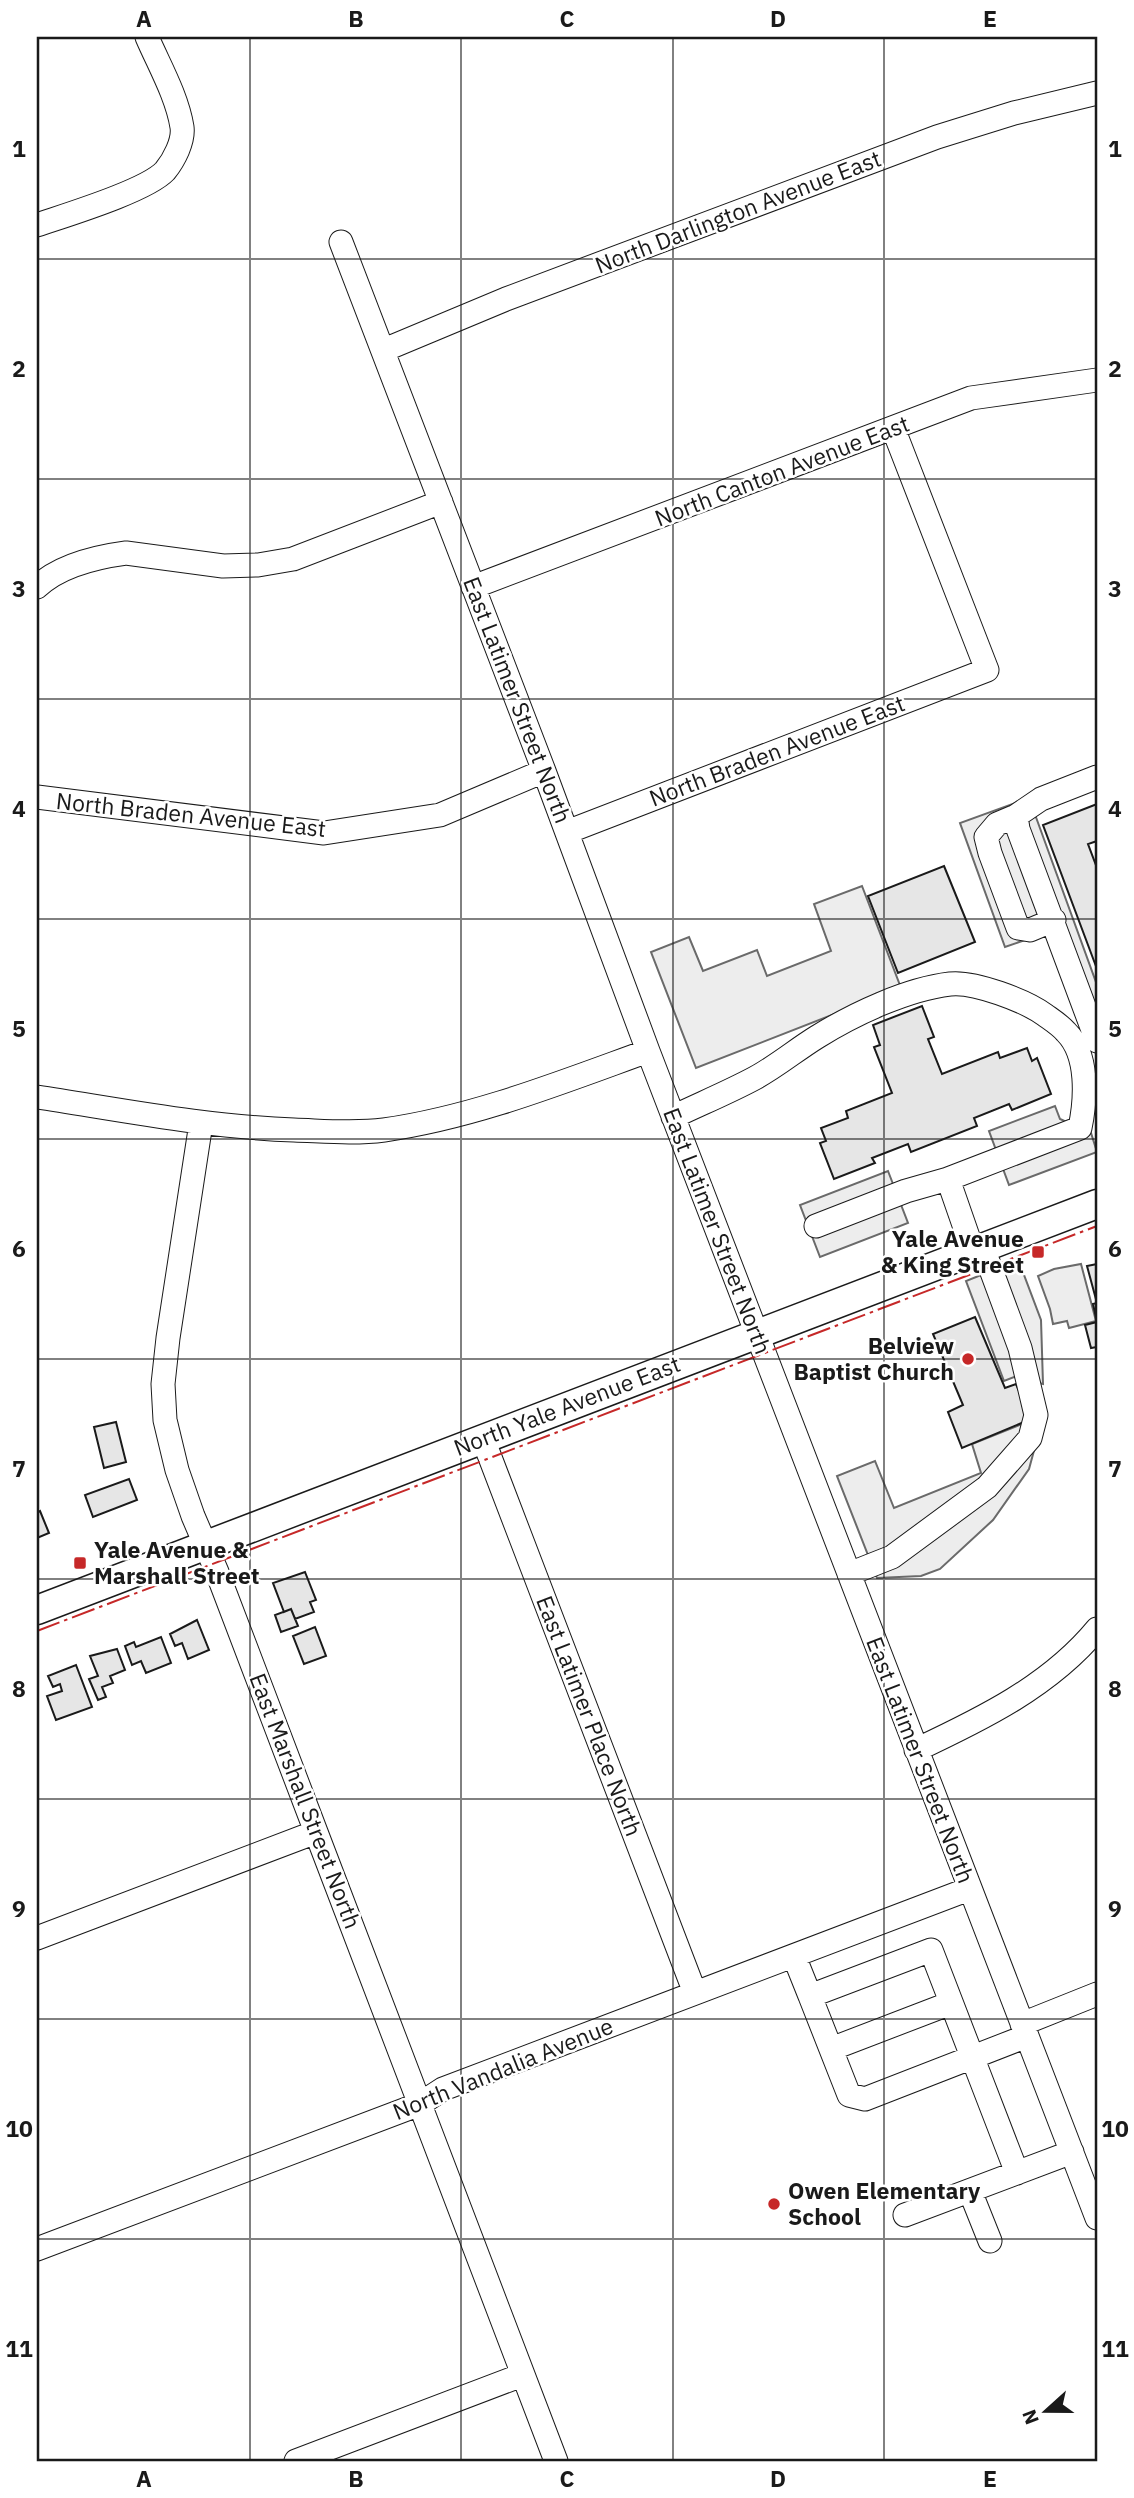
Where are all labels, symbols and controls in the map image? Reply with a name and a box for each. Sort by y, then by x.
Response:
text: A [136,3,152,33]
text: B [348,3,364,33]
text: C [560,3,575,33]
text: D [770,3,786,33]
text: E [983,3,997,33]
text: 1 [12,133,26,163]
text: 1 [1108,133,1122,163]
street label: North Darlington Avenue East [590,143,885,280]
text: 2 [12,353,26,383]
text: 2 [1108,353,1122,383]
street label: North Canton Avenue East [650,408,913,532]
street label: East Latimer Street North [457,572,579,827]
text: 3 [12,573,26,603]
text: 3 [1108,573,1122,603]
street label: North Braden Avenue East [645,687,909,813]
street label: North Braden Avenue East [55,785,328,843]
text: 4 [12,793,26,823]
text: 4 [1108,793,1122,823]
text: 5 [12,1013,26,1043]
text: 5 [1108,1013,1122,1043]
street label: East Latimer Street North [657,1103,779,1358]
place label: Yale Avenue & King Street [881,1223,1024,1279]
text: 6 [12,1233,26,1263]
text: 6 [1108,1233,1122,1263]
marker: Yale Avenue & King Street [1030,1244,1046,1260]
place label: Belview Baptist Church [794,1330,954,1386]
street label: North Yale Avenue East [449,1348,684,1462]
marker: Belview Baptist Church [960,1351,976,1367]
text: 7 [12,1453,26,1483]
text: 7 [1108,1453,1122,1483]
place label: Yale Avenue & Marshall Street [94,1534,260,1590]
marker: Yale Avenue & Marshall Street [72,1555,88,1571]
street label: East Latimer Place North [530,1591,650,1840]
street label: East Latimer Street North [860,1632,982,1887]
street label: East Marshall Street North [243,1669,369,1933]
text: 8 [12,1673,26,1703]
text: 8 [1108,1673,1122,1703]
text: 9 [12,1893,26,1923]
text: 9 [1108,1893,1122,1923]
street label: North Vandalia Avenue [388,2010,617,2126]
text: 10 [5,2113,33,2143]
text: 10 [1101,2113,1129,2143]
place label: Owen Elementary School [788,2175,981,2231]
marker: Owen Elementary School [766,2196,782,2212]
text: 11 [5,2333,33,2363]
text: 11 [1101,2333,1129,2363]
north arrow [1012,2376,1082,2446]
text: N [1016,2406,1044,2428]
text: A [136,2463,152,2493]
text: B [348,2463,364,2493]
text: C [560,2463,575,2493]
text: D [770,2463,786,2493]
text: E [983,2463,997,2493]

